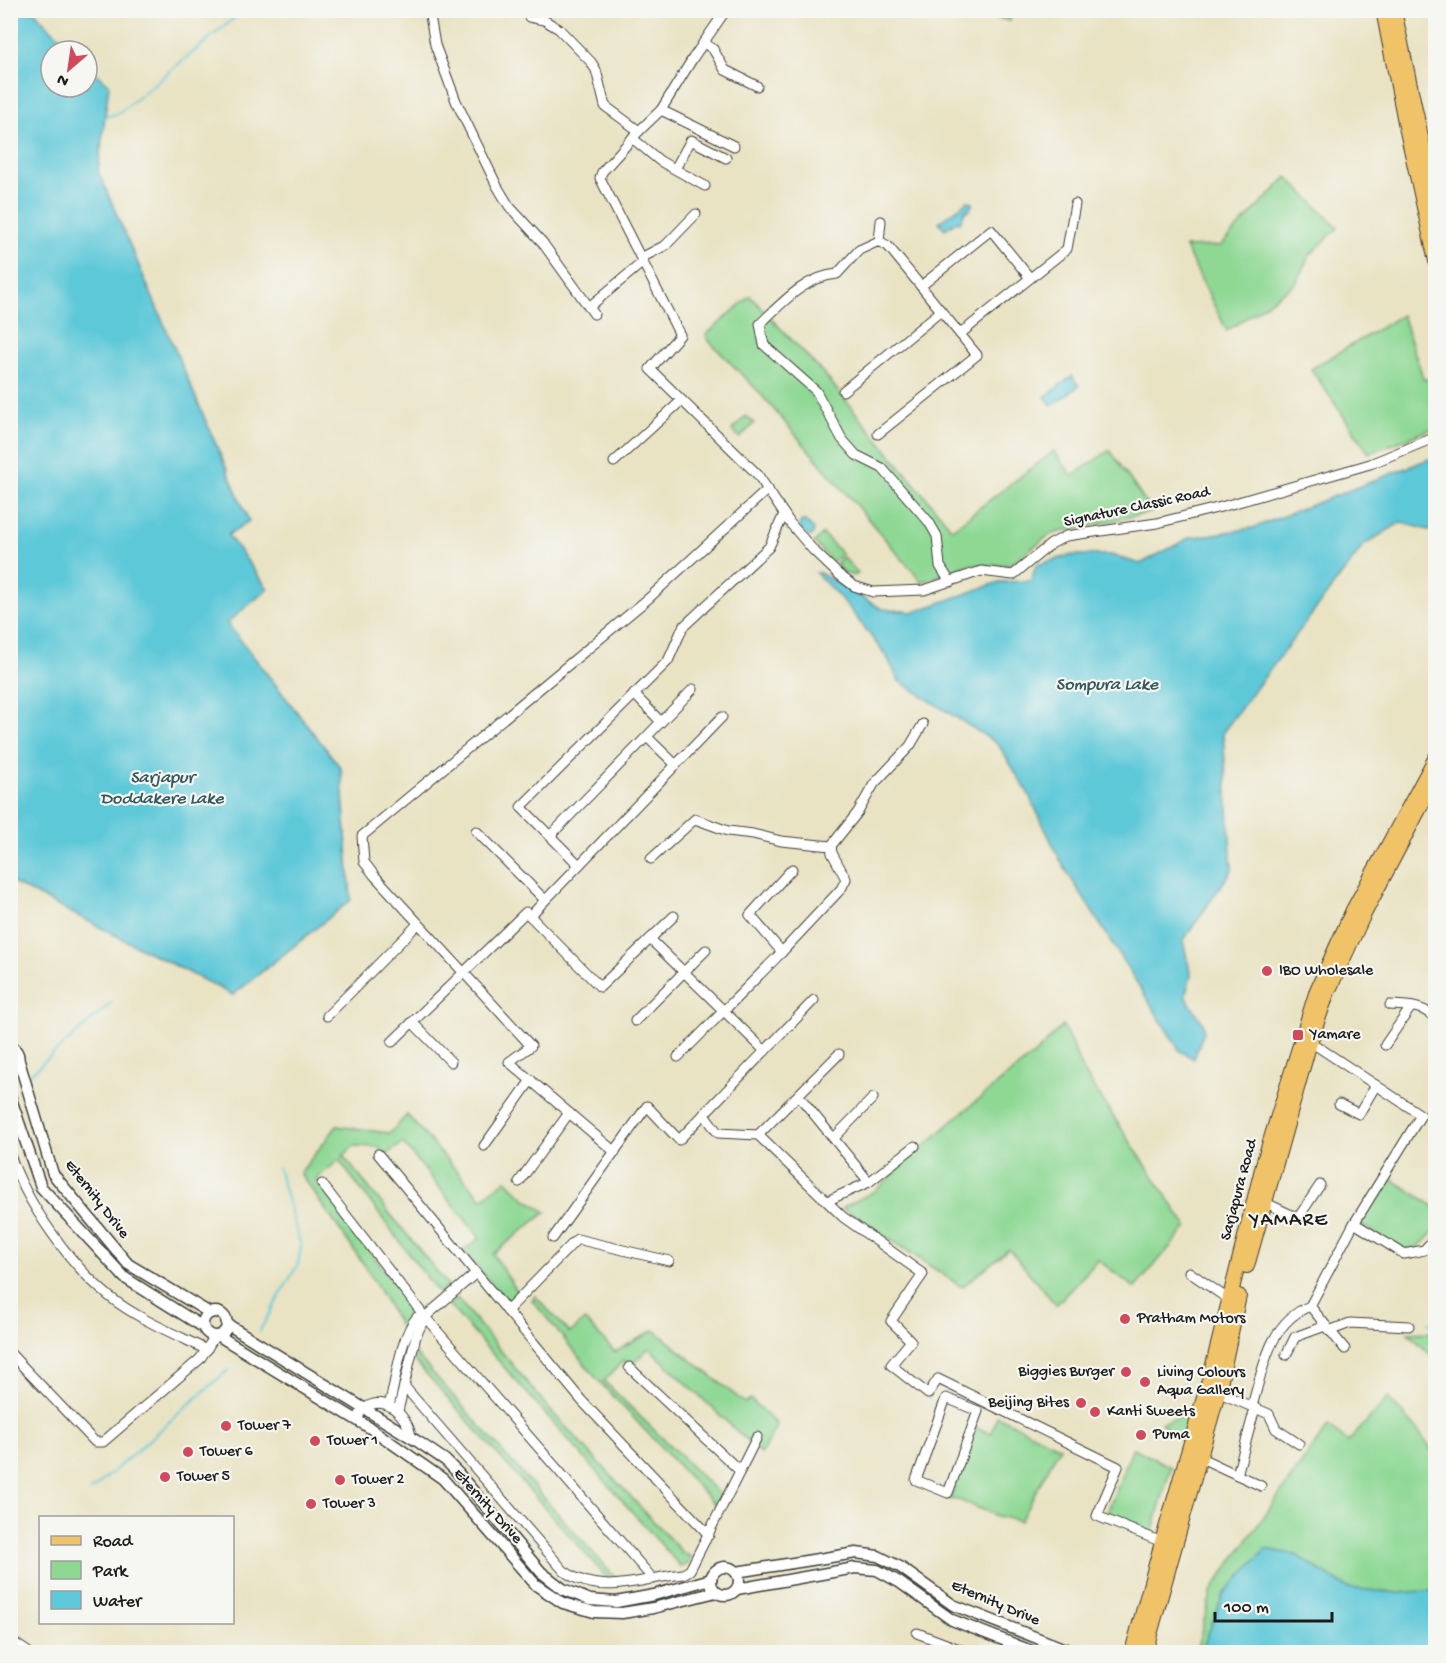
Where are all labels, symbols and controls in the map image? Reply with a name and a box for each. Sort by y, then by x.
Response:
north arrow [39,39,99,99]
text: N [54,68,73,90]
street label: Signature Classic Road [1062,483,1213,533]
water label: Sompura Lake [1056,675,1159,696]
water label: Sarjapur Doddakere Lake [100,768,224,810]
place label: IBO Wholesale [1279,962,1374,981]
marker: IBO Wholesale [1260,964,1274,978]
place label: Yamare [1308,1026,1361,1045]
marker: Yamare [1291,1028,1305,1042]
street label: Sarjapura Road [1217,1136,1263,1243]
street label: Eternity Drive [59,1157,133,1244]
district label: YAMARE [1248,1210,1328,1233]
place label: Pratham Motors [1136,1310,1246,1329]
marker: Pratham Motors [1118,1312,1132,1326]
place label: Biggies Burger [1017,1363,1115,1382]
place label: Living Colours Aqua Gallery [1157,1364,1246,1401]
marker: Biggies Burger [1119,1365,1133,1379]
marker: Living Colours Aqua Gallery [1138,1375,1152,1389]
place label: Beijing Bites [987,1394,1070,1413]
marker: Beijing Bites [1074,1396,1088,1410]
place label: Kanti Sweets [1107,1403,1196,1422]
marker: Kanti Sweets [1088,1405,1102,1419]
place label: Tower 7 [237,1417,292,1436]
marker: Tower 7 [219,1419,233,1433]
place label: Puma [1152,1426,1191,1445]
marker: Puma [1134,1428,1148,1442]
place label: Tower 1 [326,1432,378,1451]
marker: Tower 1 [308,1434,322,1448]
place label: Tower 6 [199,1443,254,1462]
marker: Tower 6 [181,1445,195,1459]
street label: Eternity Drive [448,1466,526,1549]
place label: Tower 5 [176,1468,230,1487]
marker: Tower 5 [158,1470,172,1484]
place label: Tower 2 [351,1471,405,1490]
marker: Tower 2 [333,1473,347,1487]
place label: Tower 3 [322,1495,376,1514]
marker: Tower 3 [304,1497,318,1511]
legend [39,1516,234,1624]
text: Road [93,1532,134,1553]
text: Park [92,1562,129,1583]
street label: Eternity Drive [948,1577,1043,1632]
scale bar [1215,1585,1332,1623]
text: Water [93,1592,143,1613]
text: 100 m [1223,1598,1269,1619]

